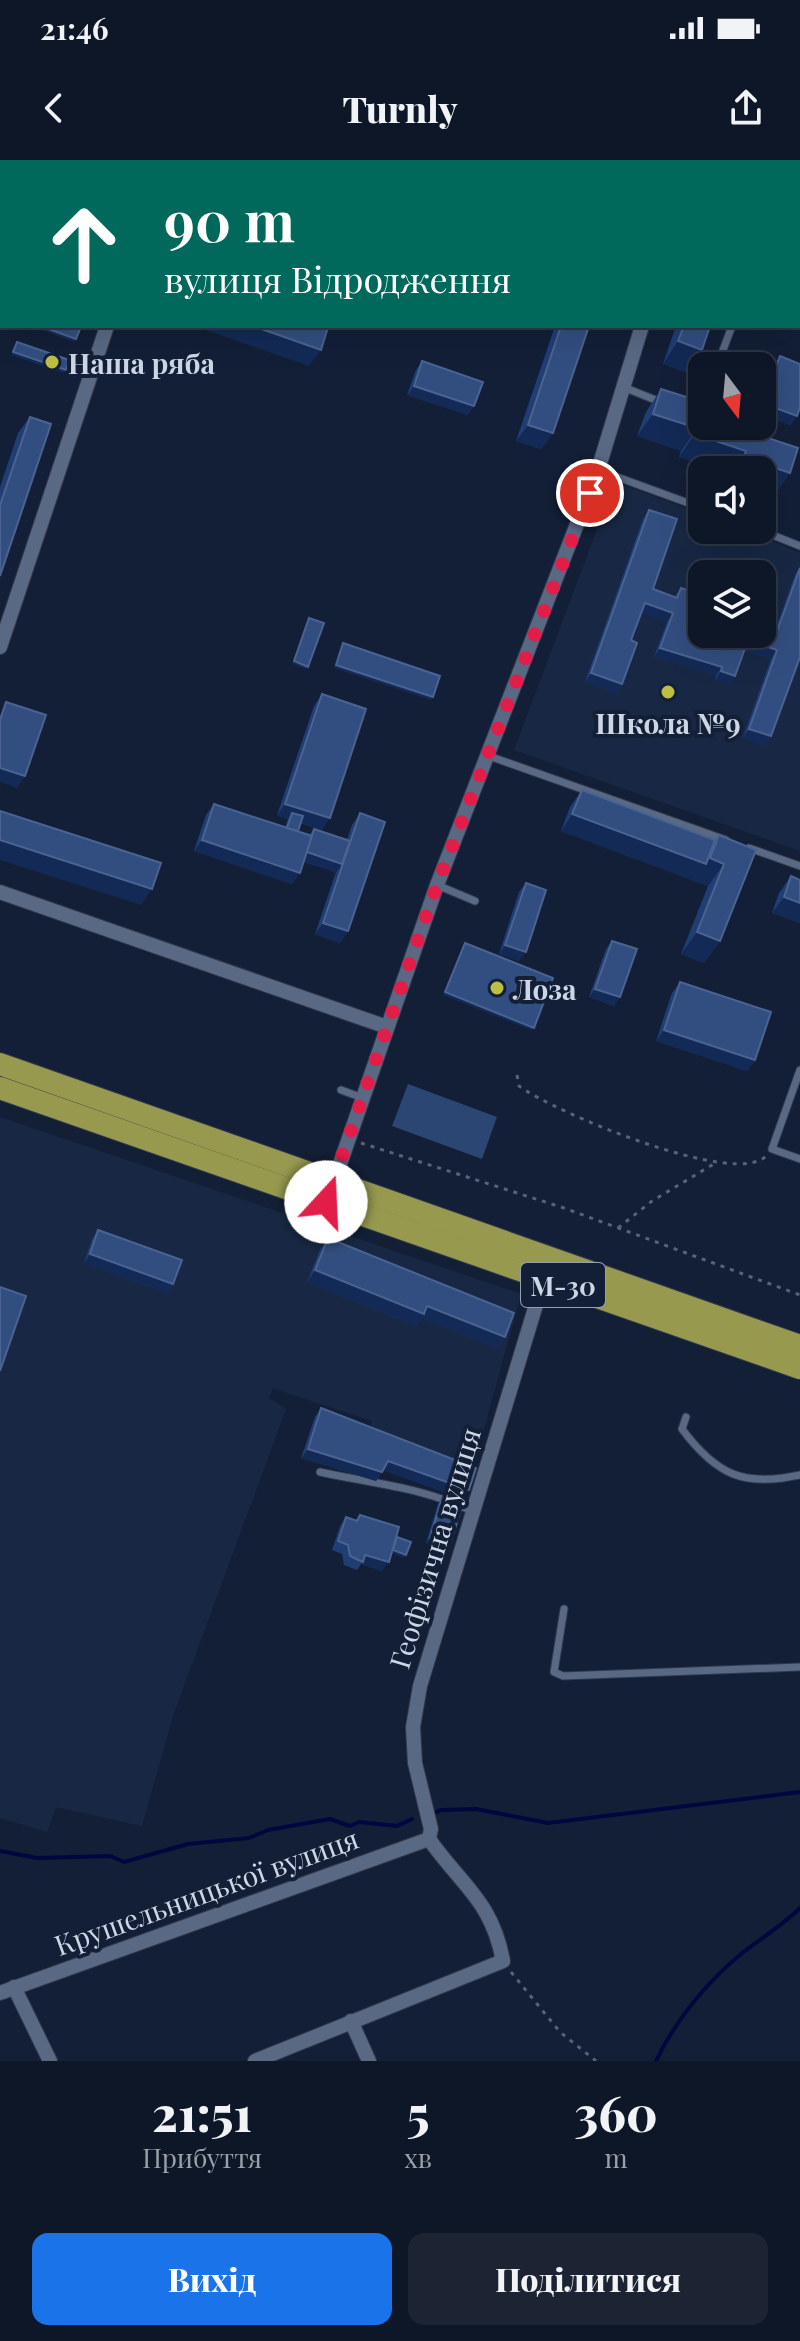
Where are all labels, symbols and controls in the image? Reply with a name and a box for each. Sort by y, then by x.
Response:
text: 21:46 [40,8,109,48]
text: Turnly [342,84,458,132]
icon: back [32,86,76,130]
icon: share [724,86,768,130]
text: 90 m [164,182,295,257]
icon: ahead [32,192,136,296]
text: вулиця Відродження [164,254,511,302]
place label: Наша ряба [68,344,216,381]
north arrow [688,352,776,440]
map controls [688,352,776,648]
marker: Наша ряба [43,353,61,371]
button: sound [688,456,776,544]
pin [556,459,624,527]
icon: arrive [568,471,612,515]
button: layers [688,560,776,648]
marker: Школа №9 [659,683,677,701]
place label: Школа №9 [595,704,741,741]
place label: Лоза [512,970,577,1007]
marker: Лоза [488,979,506,997]
position arrow [284,1160,368,1244]
road number: М-30 [521,1263,605,1307]
street label: Геофізична вулиця [380,1423,488,1673]
street label: Крушельницької вулиця [49,1819,363,1963]
text: 21:51 [152,2080,252,2144]
text: 5 [407,2080,430,2144]
text: 360 [574,2080,658,2144]
text: Прибуття [142,2140,262,2175]
text: хв [404,2140,432,2175]
text: m [604,2140,628,2175]
button: Вихід [32,2233,392,2325]
button: Поділитися [408,2233,768,2325]

